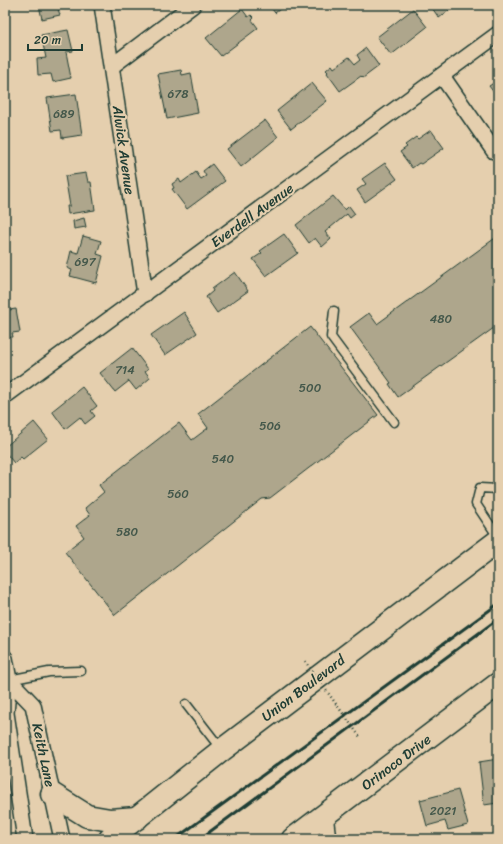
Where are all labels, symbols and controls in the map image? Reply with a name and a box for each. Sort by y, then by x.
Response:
scale bar [28,26,82,52]
text: 20 m [34,29,61,51]
house number: 678 [168,83,188,105]
house number: 689 [53,103,75,125]
street label: Alwick Avenue [105,103,142,196]
street label: Everdell Avenue [205,176,299,254]
house number: 697 [74,251,97,273]
house number: 480 [430,308,453,330]
house number: 714 [115,359,135,381]
house number: 500 [299,377,322,399]
house number: 506 [259,415,281,437]
house number: 540 [212,448,235,470]
house number: 560 [167,483,189,505]
house number: 580 [116,521,138,543]
street label: Union Boulevard [256,647,352,729]
street label: Keith Lane [25,721,62,789]
street label: Orinoco Drive [356,728,437,797]
house number: 2021 [430,800,456,822]

